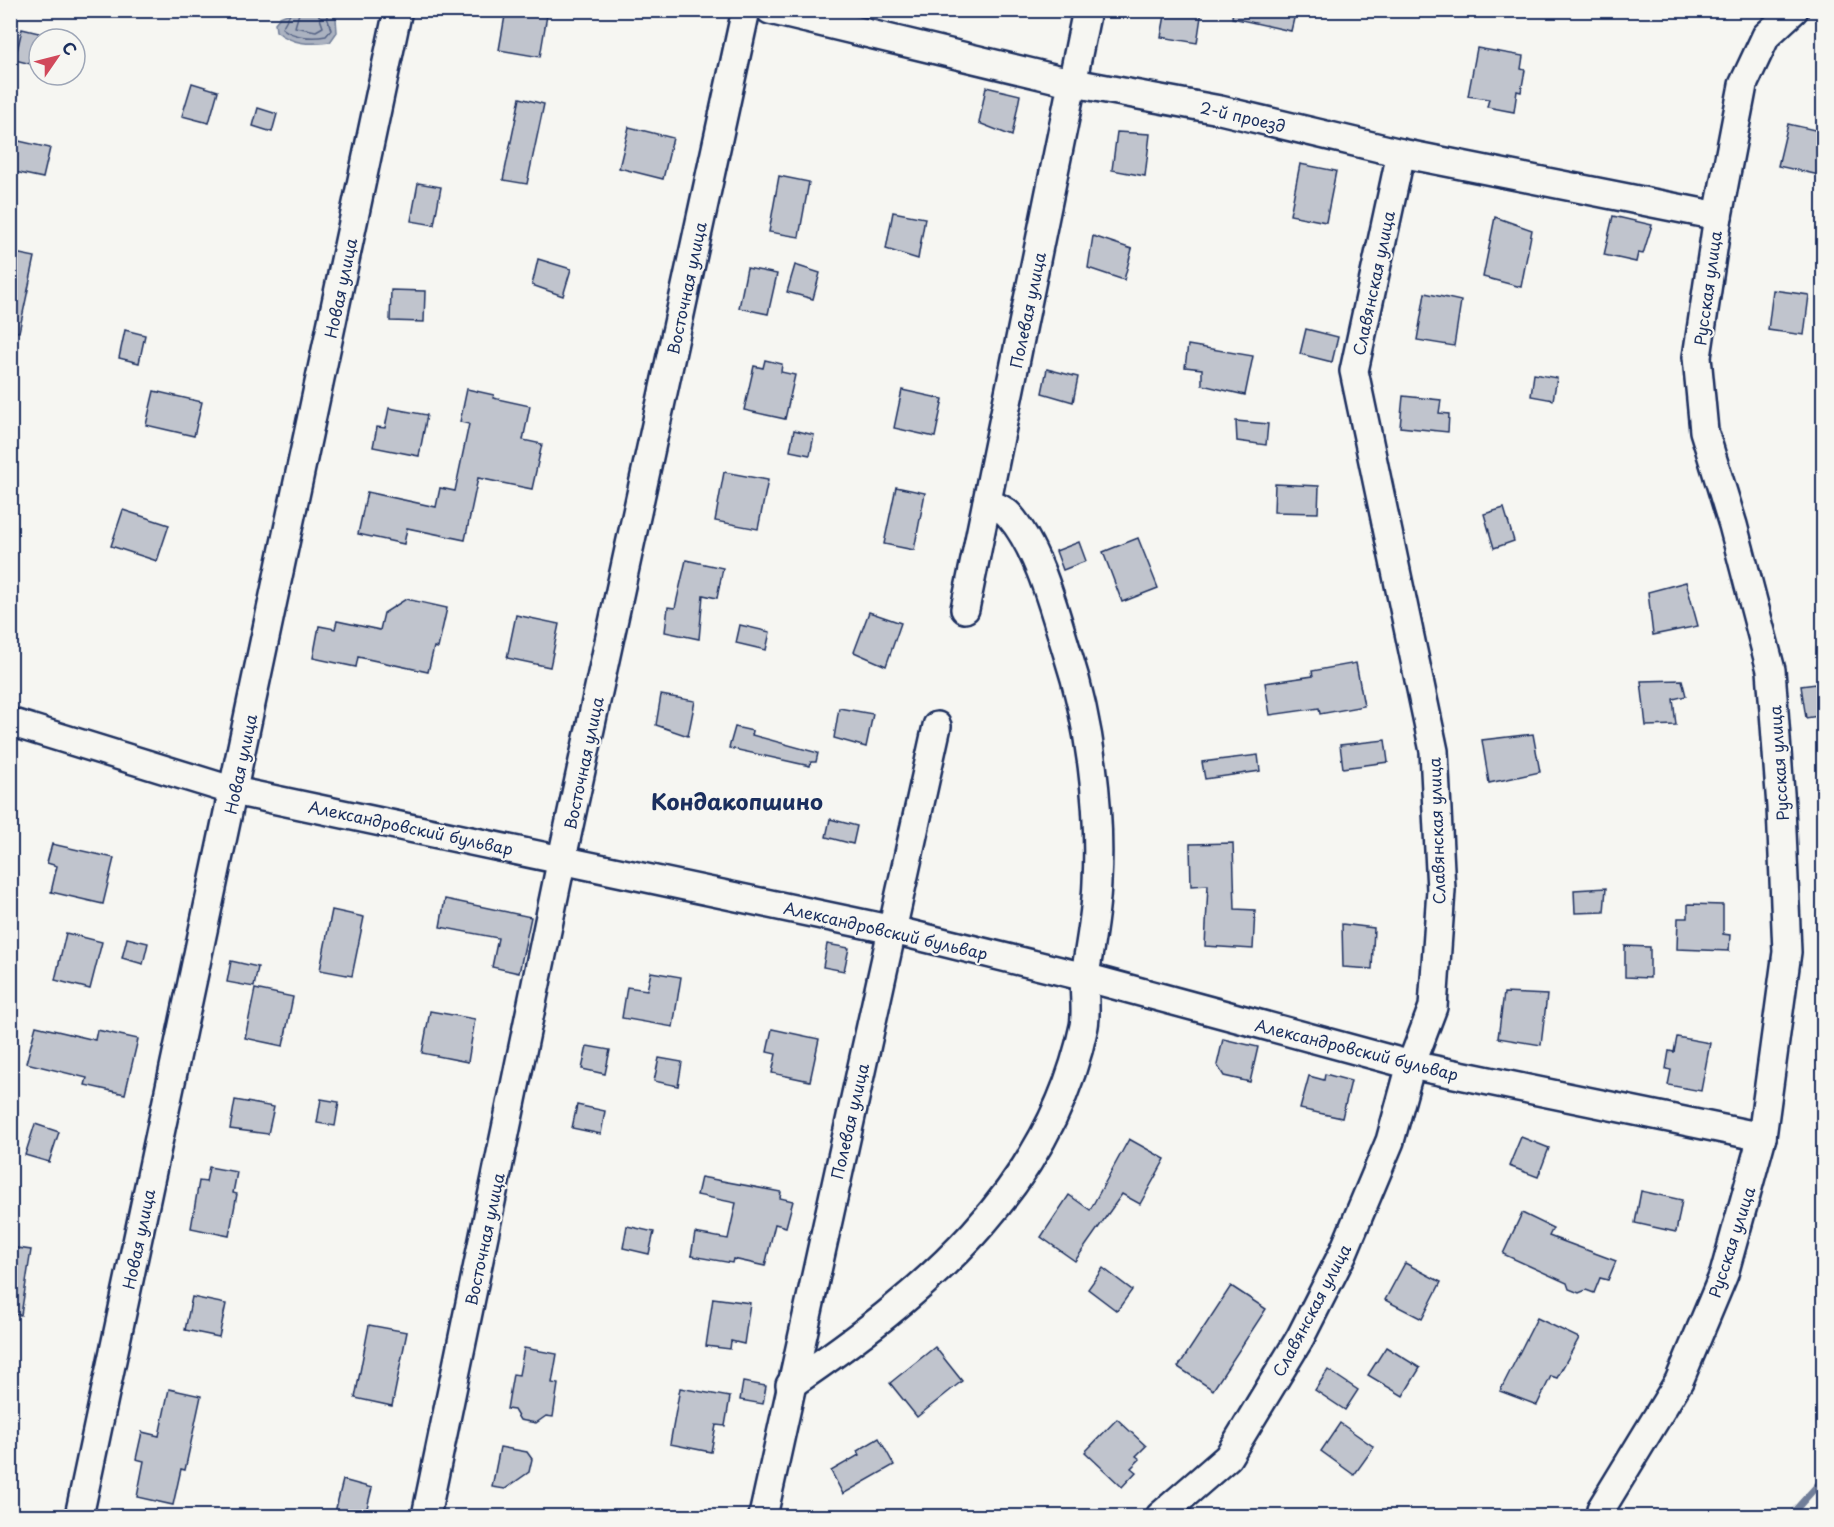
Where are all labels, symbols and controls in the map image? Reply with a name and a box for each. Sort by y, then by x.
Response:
north arrow [27,27,87,87]
text: С [57,36,83,60]
street label: 2-й проезд [1198,95,1288,137]
street label: Славянская улица [1346,208,1400,358]
street label: Восточная улица [660,219,712,357]
street label: Русская улица [1687,229,1727,347]
street label: Новая улица [318,236,362,340]
street label: Полевая улица [1003,250,1051,370]
street label: Восточная улица [557,694,609,832]
street label: Русская улица [1762,705,1794,821]
street label: Новая улица [218,712,262,816]
street label: Славянская улица [1421,757,1451,905]
district label: Кондакопшино [651,784,823,817]
street label: Александровский бульвар [306,794,516,860]
street label: Александровский бульвар [782,895,990,965]
street label: Александровский бульвар [1253,1012,1461,1086]
street label: Полевая улица [824,1061,874,1181]
street label: Восточная улица [458,1170,510,1308]
street label: Русская улица [1702,1183,1760,1301]
street label: Новая улица [116,1187,160,1291]
street label: Славянская улица [1266,1239,1356,1381]

